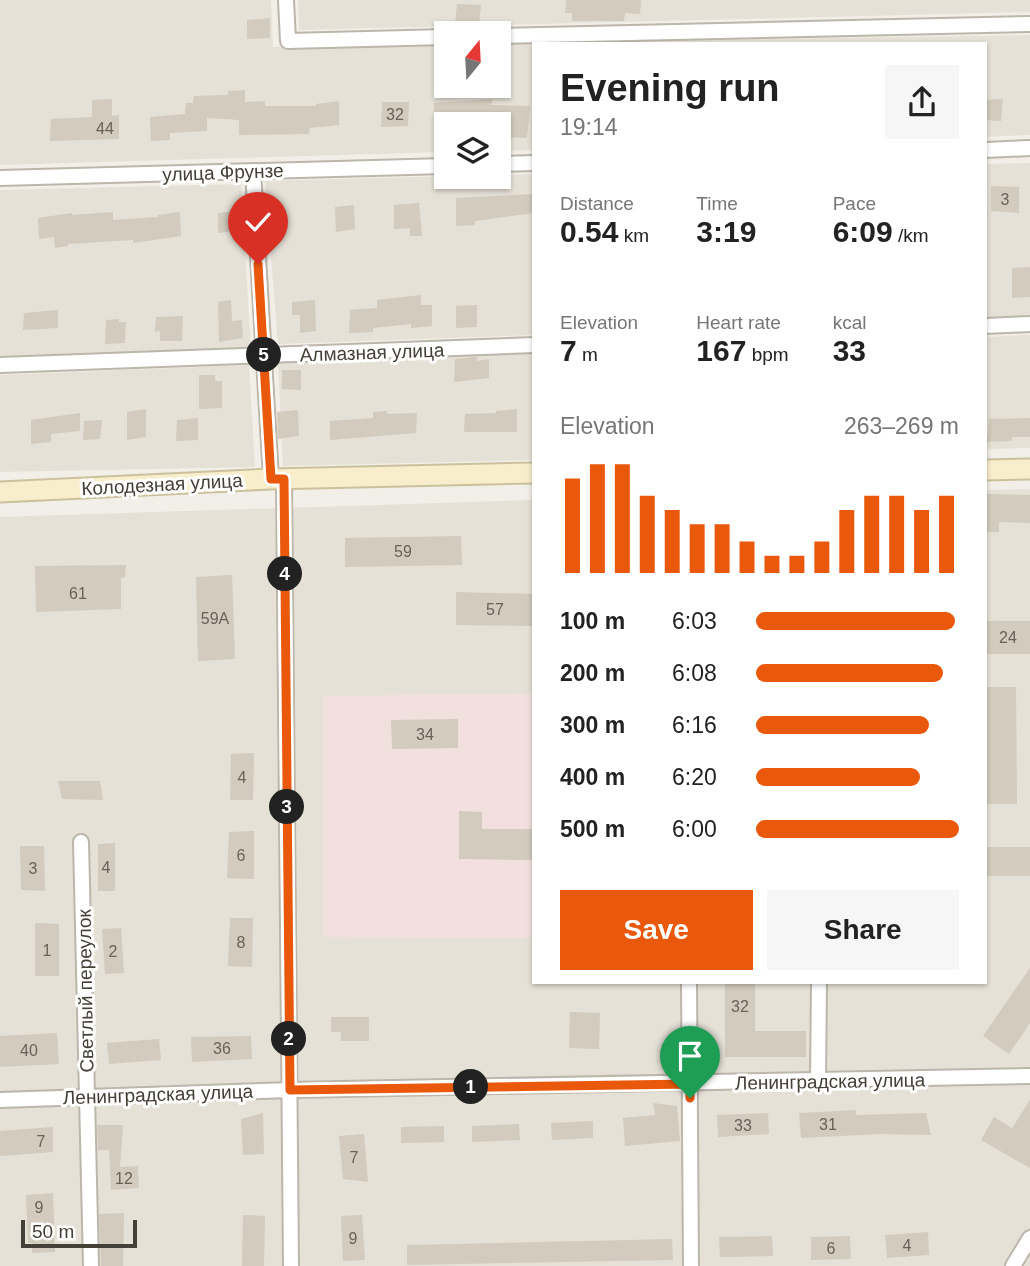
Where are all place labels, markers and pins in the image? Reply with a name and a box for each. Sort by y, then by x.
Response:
pin [228,192,288,264]
pin: 5 [246,338,282,372]
pin: 4 [268,556,302,592]
pin: 3 [270,790,304,824]
pin: 2 [272,1021,306,1056]
pin [660,1026,720,1098]
pin: 1 [454,1070,489,1104]

